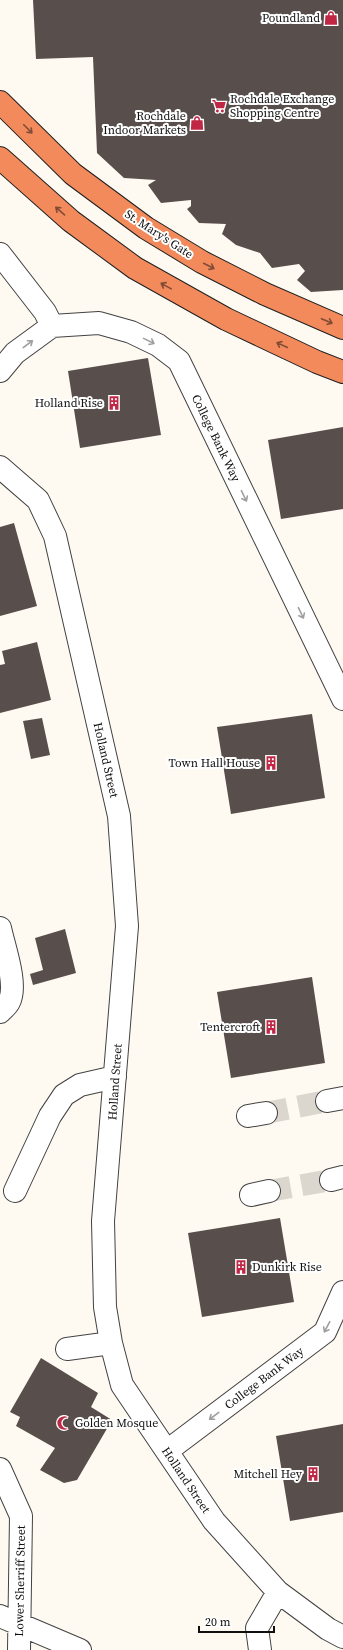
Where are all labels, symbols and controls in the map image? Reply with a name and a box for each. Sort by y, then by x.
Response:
place label: Poundland [262,10,320,26]
shop icon: Poundland [323,10,339,26]
place label: Rochdale Exchange Shopping Centre [230,91,334,121]
supermarket icon: Rochdale Exchange Shopping Centre [211,98,227,114]
place label: Rochdale Indoor Markets [103,108,186,138]
shop icon: Rochdale Indoor Markets [189,115,205,131]
one-way arrow [23,124,33,134]
street label: St. Mary's Gate [122,206,196,262]
one-way arrow [55,207,65,216]
one-way arrow [203,262,215,270]
one-way arrow [160,281,172,289]
one-way arrow [320,317,332,325]
one-way arrow [142,338,154,345]
one-way arrow [22,340,33,348]
one-way arrow [276,341,288,348]
street label: College Bank Way [188,392,244,485]
place label: Holland Rise [35,395,103,411]
building icon: Holland Rise [106,395,122,411]
one-way arrow [241,489,248,501]
one-way arrow [298,606,305,618]
street label: Holland Street [90,721,122,799]
place label: Town Hall House [168,755,260,771]
building icon: Town Hall House [263,755,279,771]
place label: Tentercroft [200,1019,260,1035]
building icon: Tentercroft [263,1019,279,1035]
street label: Holland Street [104,1043,126,1121]
building icon: Dunkirk Rise [233,1259,249,1275]
place label: Dunkirk Rise [252,1259,322,1275]
one-way arrow [322,1321,330,1333]
street label: College Bank Way [221,1343,307,1413]
one-way arrow [209,1411,220,1420]
mosque icon: Golden Mosque [56,1415,72,1431]
place label: Golden Mosque [75,1415,158,1431]
street label: Holland Street [158,1444,214,1516]
place label: Mitchell Hey [233,1466,303,1482]
building icon: Mitchell Hey [305,1466,321,1482]
street label: Lower Sherriff Street [11,1525,29,1637]
scale bar [199,1608,274,1634]
text: 20 m [205,1614,231,1630]

